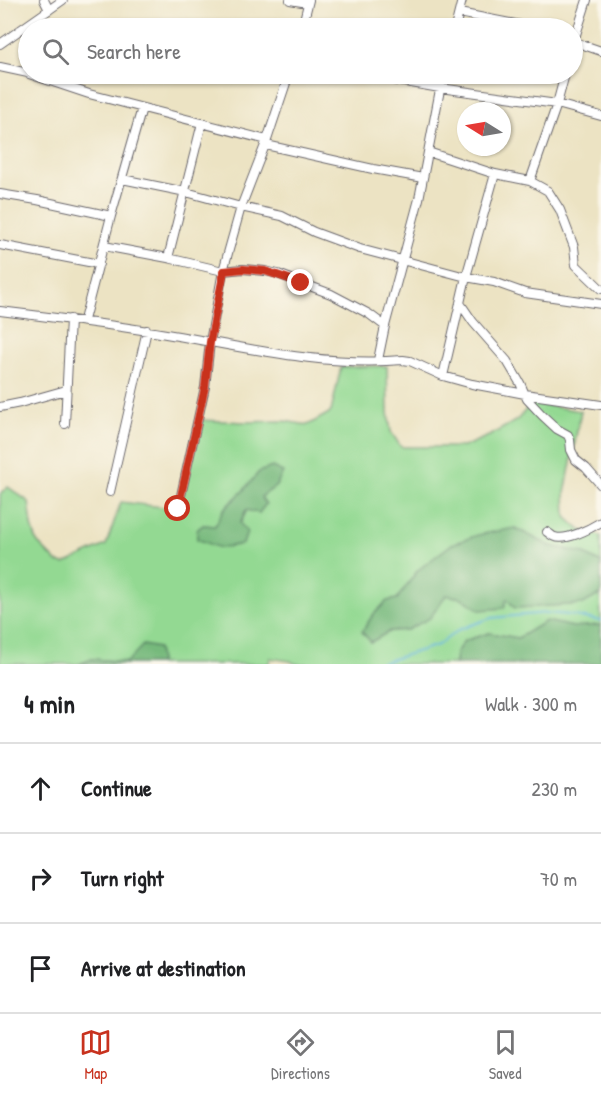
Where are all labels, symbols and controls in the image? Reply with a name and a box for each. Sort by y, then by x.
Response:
search box [18,18,583,84]
icon: search [39,35,72,68]
text: Search here [87,36,181,66]
north arrow [457,102,511,156]
route end [287,269,313,295]
route start [164,495,190,521]
text: 4 min [24,686,75,721]
text: Walk · 300 m [485,690,577,717]
icon: ahead [24,772,57,805]
text: Continue [81,773,152,803]
text: 230 m [532,775,577,802]
icon: right [24,862,57,895]
text: Turn right [81,863,164,893]
text: 70 m [540,865,577,892]
icon: arrive [24,952,57,985]
text: Arrive at destination [81,953,246,983]
tab: Map [79,1026,112,1084]
tab: Directions [271,1026,330,1084]
tab: Saved [489,1026,522,1084]

